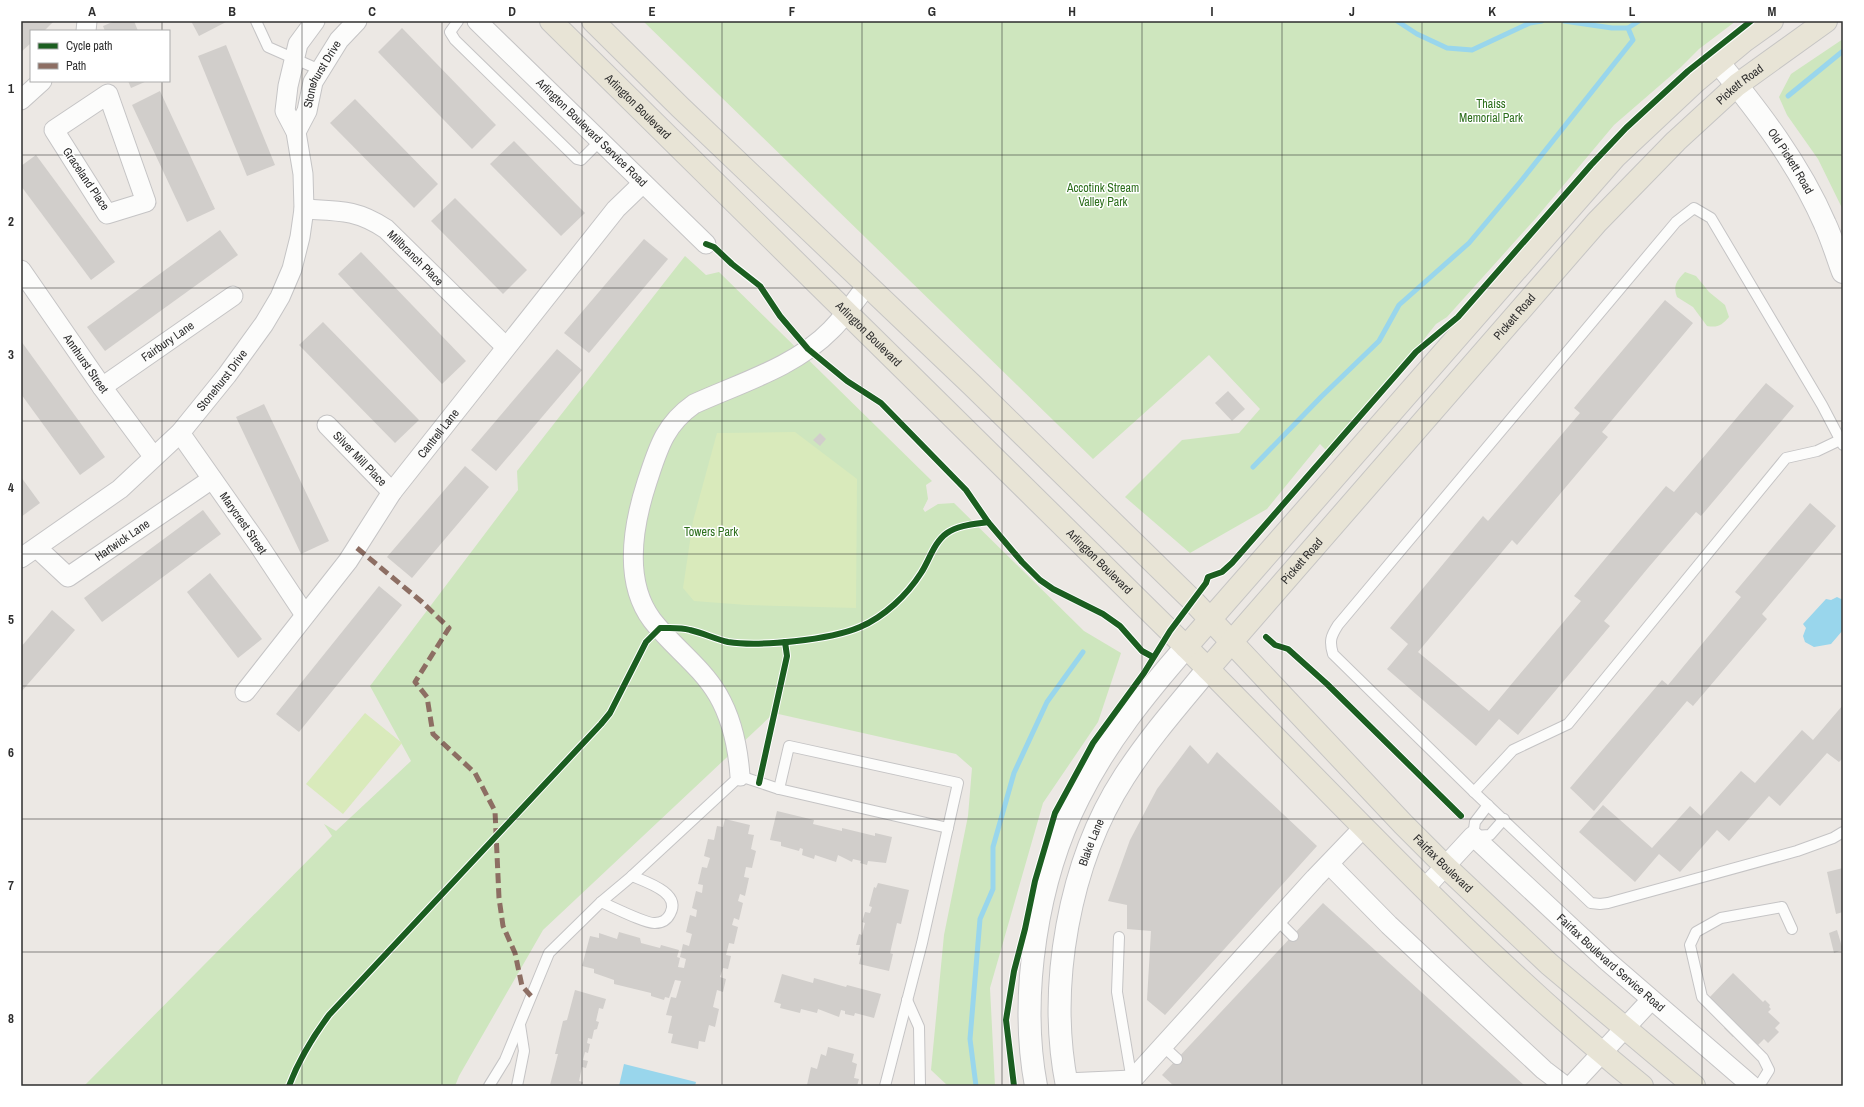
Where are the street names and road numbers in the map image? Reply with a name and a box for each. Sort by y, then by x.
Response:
street label: Stonehurst Drive [300,37,345,109]
street label: Pickett Road [1713,61,1767,108]
street label: Arlington Boulevard [601,70,674,143]
street label: Arlington Boulevard Service Road [532,74,651,190]
street label: Old Pickett Road [1764,125,1817,197]
street label: Graceland Place [59,144,113,214]
street label: Millbranch Place [384,227,447,289]
street label: Pickett Road [1490,290,1539,343]
street label: Arlington Boulevard [831,297,905,370]
street label: Fairbury Lane [138,317,197,365]
street label: Annhurst Street [59,330,112,397]
street label: Stonehurst Drive [193,346,251,415]
street label: Cantrell Lane [414,406,463,462]
street label: Silver Mill Place [329,428,390,490]
street label: Marycrest Street [216,489,271,557]
street label: Hartwick Lane [92,516,153,564]
street label: Arlington Boulevard [1062,525,1136,598]
street label: Pickett Road [1277,535,1326,588]
street label: Blake Lane [1075,816,1108,868]
street label: Fairfax Boulevard [1410,831,1476,896]
street label: Fairfax Boulevard Service Road [1553,910,1668,1015]

